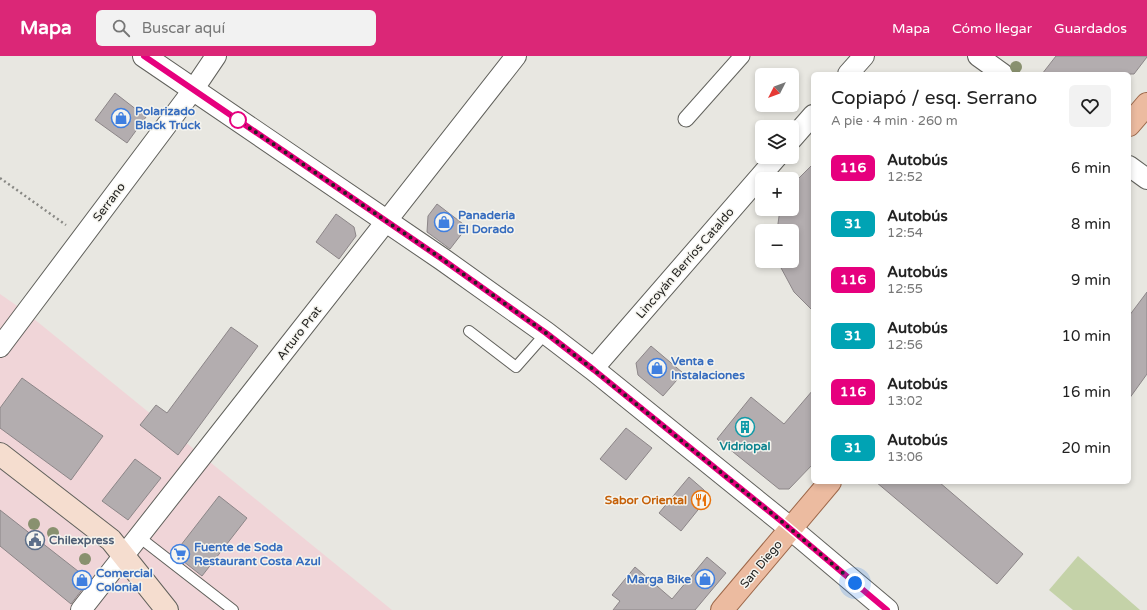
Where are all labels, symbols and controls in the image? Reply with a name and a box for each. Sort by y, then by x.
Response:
search box [96,10,376,46]
text: Mapa [20,17,72,39]
icon: search [110,17,132,39]
text: Buscar aquí [142,19,225,37]
text: Mapa [892,20,930,37]
text: Cómo llegar [952,20,1032,37]
text: Guardados [1054,20,1127,37]
north arrow [755,68,799,112]
map controls [755,68,799,268]
button: heart [1069,85,1111,127]
text: Copiapó / esq. Serrano [831,87,1037,109]
place label: Polarizado Black Truck [135,104,201,132]
shop icon: Polarizado Black Truck [110,107,132,129]
unlabelled marker [229,111,247,129]
text: A pie · 4 min · 260 m [831,113,958,129]
button: layers [755,120,799,164]
text: Autobús [887,151,948,169]
text: 116 [840,159,866,176]
text: 6 min [1071,159,1111,177]
text: 12:52 [887,169,923,185]
button: + [755,172,799,216]
street label: Serrano [90,180,128,224]
street label: Lincoyán Berríos Cataldo [633,205,737,321]
text: Autobús [887,207,948,225]
place label: Panaderia El Dorado [458,208,515,236]
shop icon: Panaderia El Dorado [433,211,455,233]
text: 31 [844,215,862,232]
text: 8 min [1071,215,1111,233]
button: − [755,224,799,268]
text: 12:54 [887,225,923,241]
text: Autobús [887,263,948,281]
text: 116 [840,271,866,288]
text: 9 min [1071,271,1111,289]
text: 12:55 [887,281,923,297]
street label: Arturo Prat [274,303,324,363]
text: Autobús [887,319,948,337]
text: 31 [844,327,862,344]
text: 10 min [1062,327,1111,345]
text: 12:56 [887,337,923,353]
place label: Venta e Instalaciones [671,354,745,382]
shop icon: Venta e Instalaciones [646,357,668,379]
text: Autobús [887,375,948,393]
text: 116 [840,383,866,400]
text: 16 min [1062,383,1111,401]
text: 13:02 [887,393,923,409]
building icon: Vidriopal [734,416,756,438]
text: Autobús [887,431,948,449]
place label: Vidriopal [720,439,770,454]
text: 31 [844,439,862,456]
text: 20 min [1062,439,1111,457]
text: 13:06 [887,449,923,465]
restaurant icon: Sabor Oriental [690,489,712,511]
place label: Sabor Oriental [605,493,687,507]
public building icon: Chilexpress [24,529,46,551]
place label: Chilexpress [49,533,114,548]
street label: San Diego [737,537,785,591]
place label: Fuente de Soda Restaurant Costa Azul [194,540,321,568]
supermarket icon: Fuente de Soda Restaurant Costa Azul [169,543,191,565]
place label: Comercial Colonial [96,566,153,594]
shop icon: Marga Bike [694,568,716,590]
shop icon: Comercial Colonial [71,569,93,591]
place label: Marga Bike [626,572,691,587]
your location [845,573,865,593]

